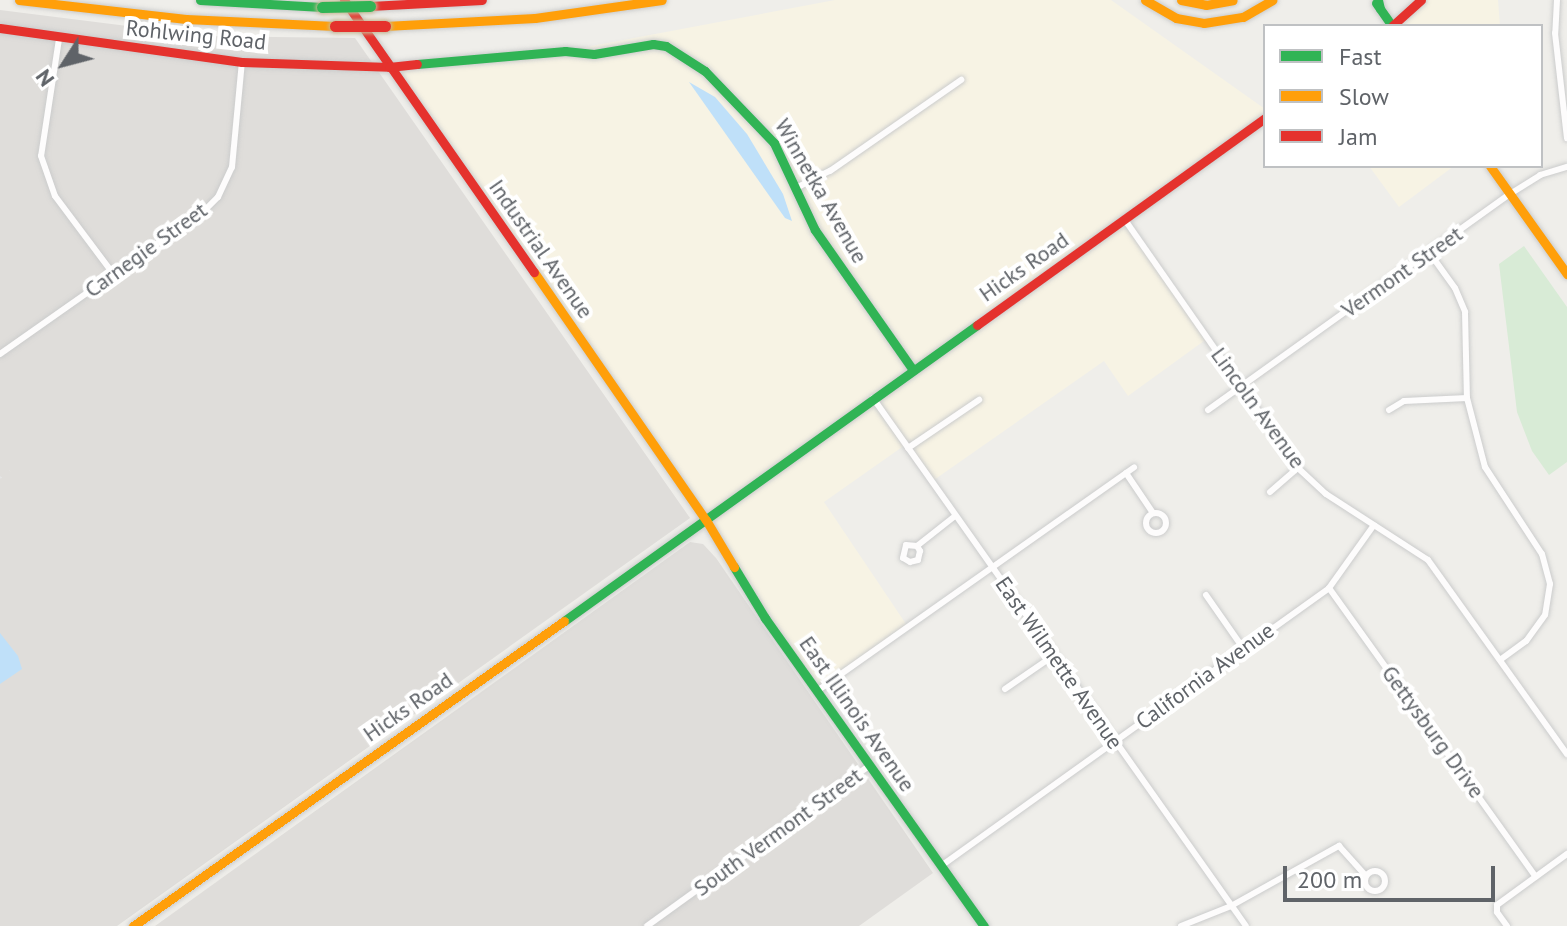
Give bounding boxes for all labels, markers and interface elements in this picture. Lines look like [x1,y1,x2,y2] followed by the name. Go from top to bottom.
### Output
[125,15,267,55] street label: Rohlwing Road
[24,24,104,104] north arrow
[1263,24,1543,168] legend
[1339,41,1382,72] text: Fast
[29,64,60,92] text: N
[1339,81,1389,112] text: Slow
[769,114,873,268] street label: Winnetka Avenue
[1339,121,1377,152] text: Jam
[483,174,599,324] street label: Industrial Avenue
[80,197,212,303] street label: Carnegie Street
[1337,221,1467,323] street label: Vermont Street
[974,227,1074,307] street label: Hicks Road
[1205,342,1311,474] street label: Lincoln Avenue
[989,571,1129,755] street label: East Wilmette Avenue
[1131,617,1279,735] street label: California Avenue
[793,631,921,797] street label: East Illinois Avenue
[1376,661,1490,803] street label: Gettysburg Drive
[358,667,458,747] street label: Hicks Road
[689,762,867,902] street label: South Vermont Street
[1287,850,1499,900] scale bar
[1297,864,1362,895] text: 200 m

